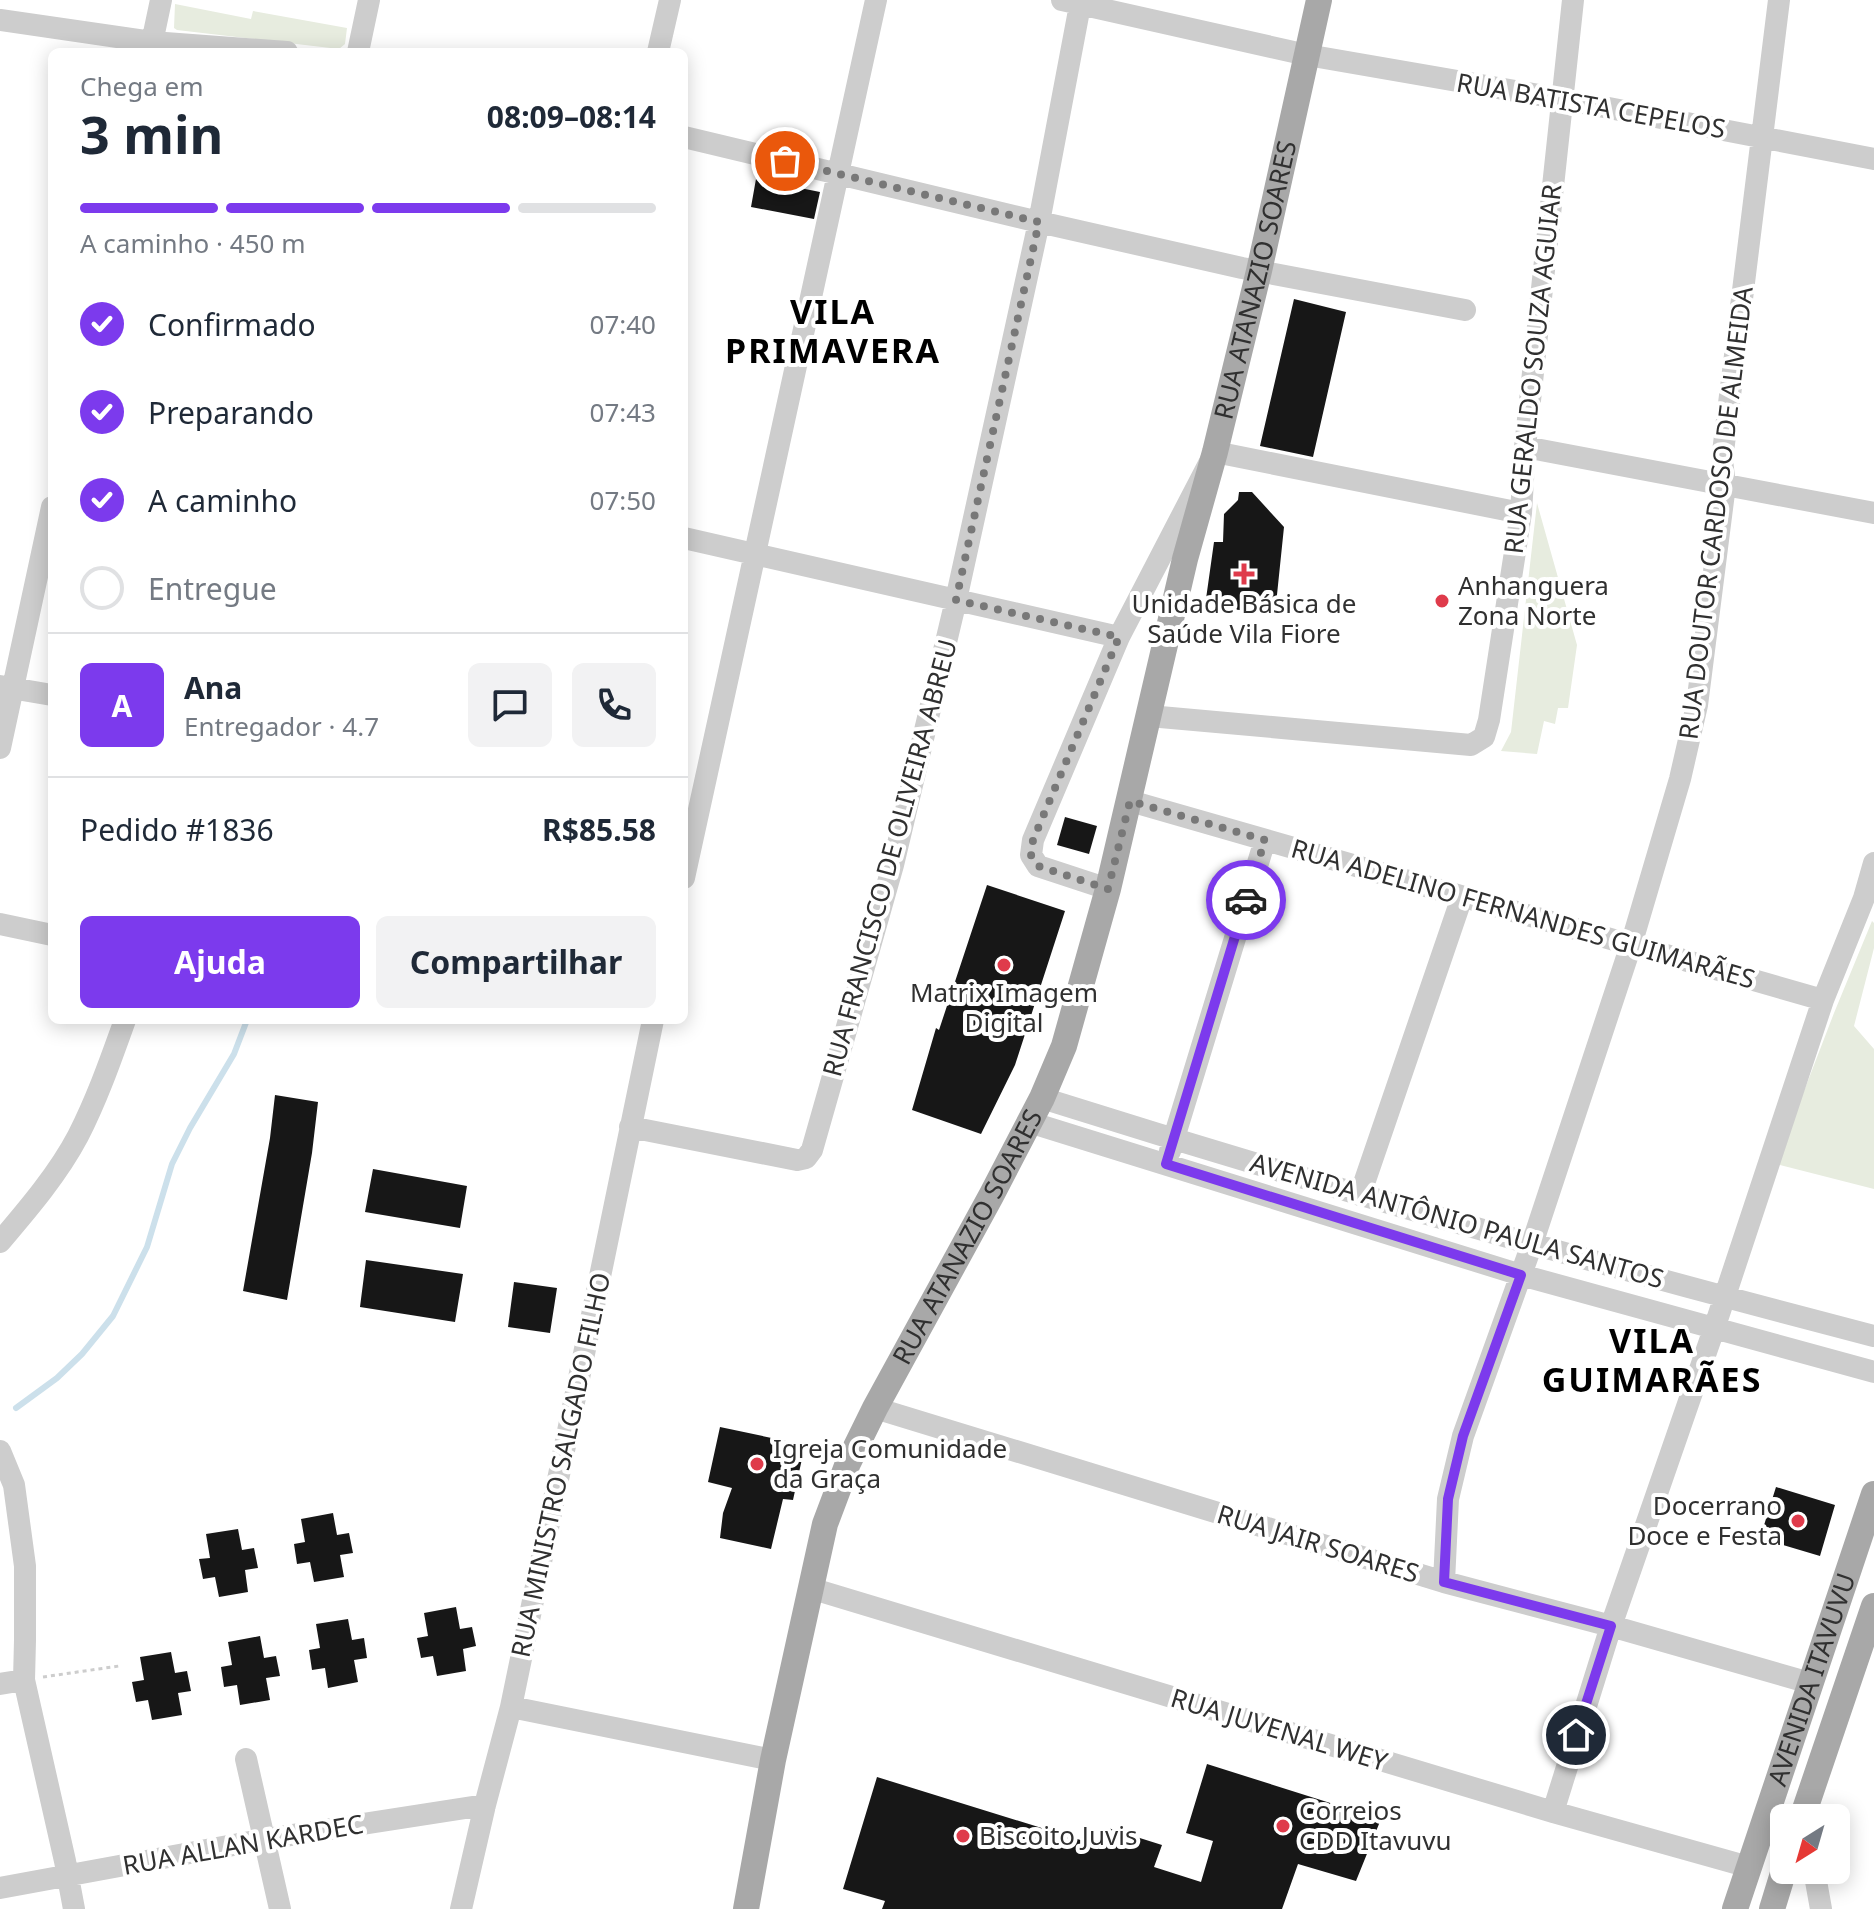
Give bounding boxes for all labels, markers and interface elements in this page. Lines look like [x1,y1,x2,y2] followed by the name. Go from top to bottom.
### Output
[1454,64,1728,146] street label: RUA BATISTA CEPELOS
[80,68,203,104] text: Chega em
[487,96,656,137] text: 08:09–08:14
[80,98,223,169] text: 3 min
[751,127,819,195] pin
[1205,137,1304,423] street label: RUA ATANAZIO SOARES
[763,139,807,183] icon: bag
[1495,182,1569,556] street label: RUA GERALDO SOUZA AGUIAR
[80,225,306,261] text: A caminho · 450 m
[1669,284,1761,741] street label: RUA DOUTOR CARDOSO DE ALMEIDA
[725,288,941,373] district label: VILA PRIMAVERA
[80,302,124,346] icon: check
[148,304,316,345] text: Confirmado
[590,306,656,342] text: 07:40
[80,390,124,434] icon: check
[148,392,314,433] text: Preparando
[590,394,656,430] text: 07:43
[80,478,124,522] icon: check
[148,480,297,521] text: A caminho
[590,482,656,518] text: 07:50
[1233,563,1255,585] marker: Unidade Básica de Saúde Vila Fiore
[1458,567,1609,633] place label: Anhanguera Zona Norte
[148,568,277,609] text: Entregue
[1132,585,1356,651] place label: Unidade Básica de Saúde Vila Fiore
[1433,592,1451,610] marker: Anhanguera Zona Norte
[813,635,965,1080] street label: RUA FRANCISCO DE OLIVEIRA ABREU
[468,663,552,747] button: chat
[572,663,656,747] button: phone
[184,667,242,708] text: Ana
[112,685,132,726] text: A
[184,708,379,744] text: Entregador · 4.7
[80,809,274,850] text: Pedido #1836
[542,809,656,850] text: R$85.58
[1287,829,1759,997] street label: RUA ADELINO FERNANDES GUIMARÃES
[1206,860,1286,940] courier
[1224,878,1268,922] icon: car
[80,916,360,1008] button: Ajuda
[376,916,656,1008] button: Compartilhar
[995,956,1013,974] marker: Matrix Imagem Digital
[910,974,1098,1040] place label: Matrix Imagem Digital
[883,1103,1050,1371] street label: RUA ATANAZIO SOARES
[1246,1144,1668,1296] street label: AVENIDA ANTÔNIO PAULA SANTOS
[502,1269,618,1660] street label: RUA MINISTRO SALGADO FILHO
[1542,1317,1762,1402] district label: VILA GUIMARÃES
[773,1430,1007,1496] place label: Igreja Comunidade da Graça
[748,1455,766,1473] marker: Igreja Comunidade da Graça
[1627,1487,1782,1553] place label: Docerrano Doce e Festa
[1213,1495,1424,1591] street label: RUA JAIR SOARES
[1789,1512,1807,1530] marker: Docerrano Doce e Festa
[1759,1568,1863,1790] street label: AVENIDA ITAVUVU
[1167,1679,1392,1779] street label: RUA JUVENAL WEY
[1542,1701,1610,1769] pin
[1554,1713,1598,1757] icon: home
[1299,1792,1452,1858] place label: Correios CDD Itavuvu
[1770,1804,1850,1884] north arrow
[1770,1804,1850,1884] map controls
[120,1805,366,1883] street label: RUA ALLAN KARDEC
[979,1817,1137,1853] place label: Biscoito Juvis
[1274,1817,1292,1835] marker: Correios CDD Itavuvu
[954,1827,972,1845] marker: Biscoito Juvis

